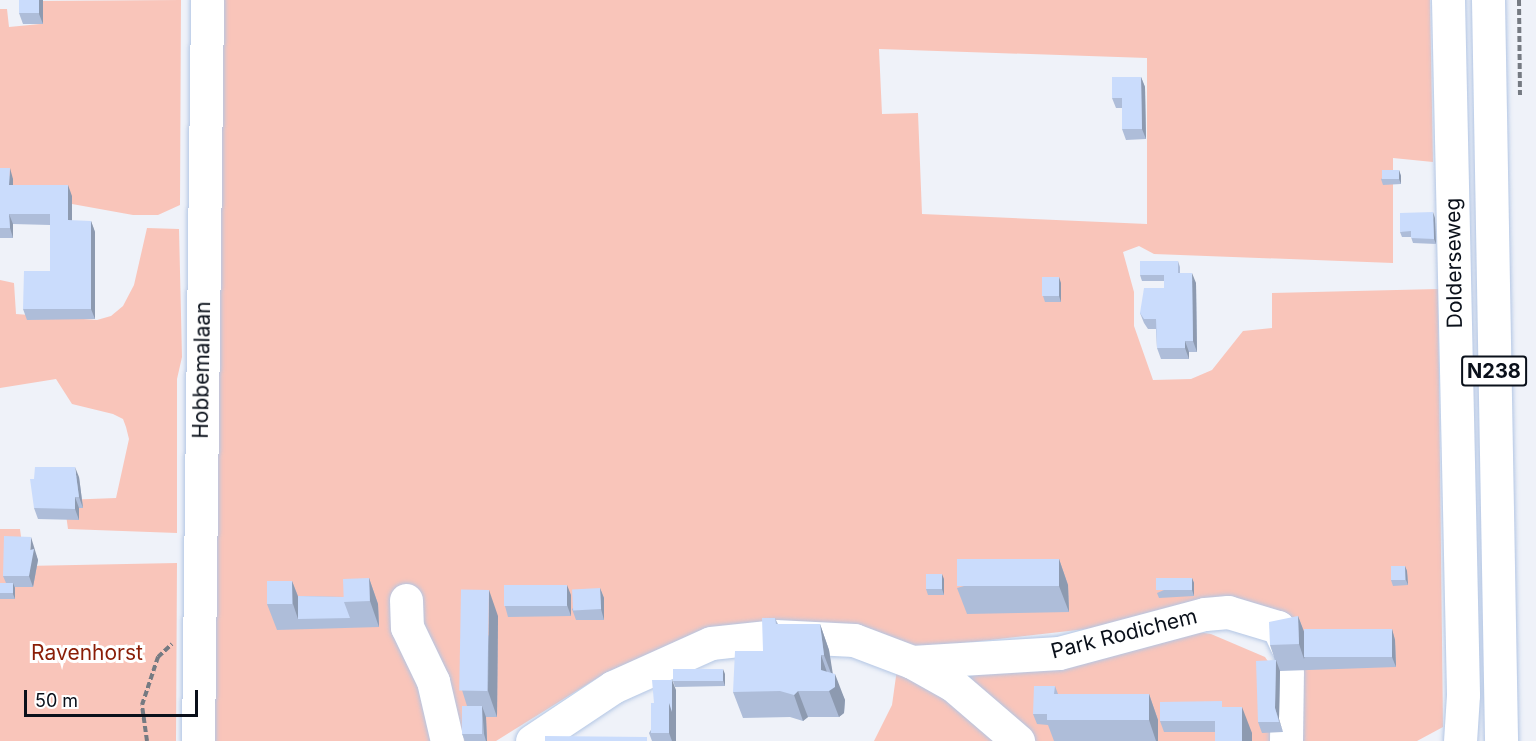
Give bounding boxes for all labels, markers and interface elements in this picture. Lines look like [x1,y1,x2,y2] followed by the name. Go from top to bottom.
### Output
[1440,197,1468,329] street label: Dolderseweg
[188,301,216,439] street label: Hobbemalaan
[1461,354,1527,388] road number: N238
[1048,604,1200,664] street label: Park Rodichem
[31,640,143,666] park label: Ravenhorst
[27,678,201,716] scale bar
[35,690,78,711] text: 50 m

